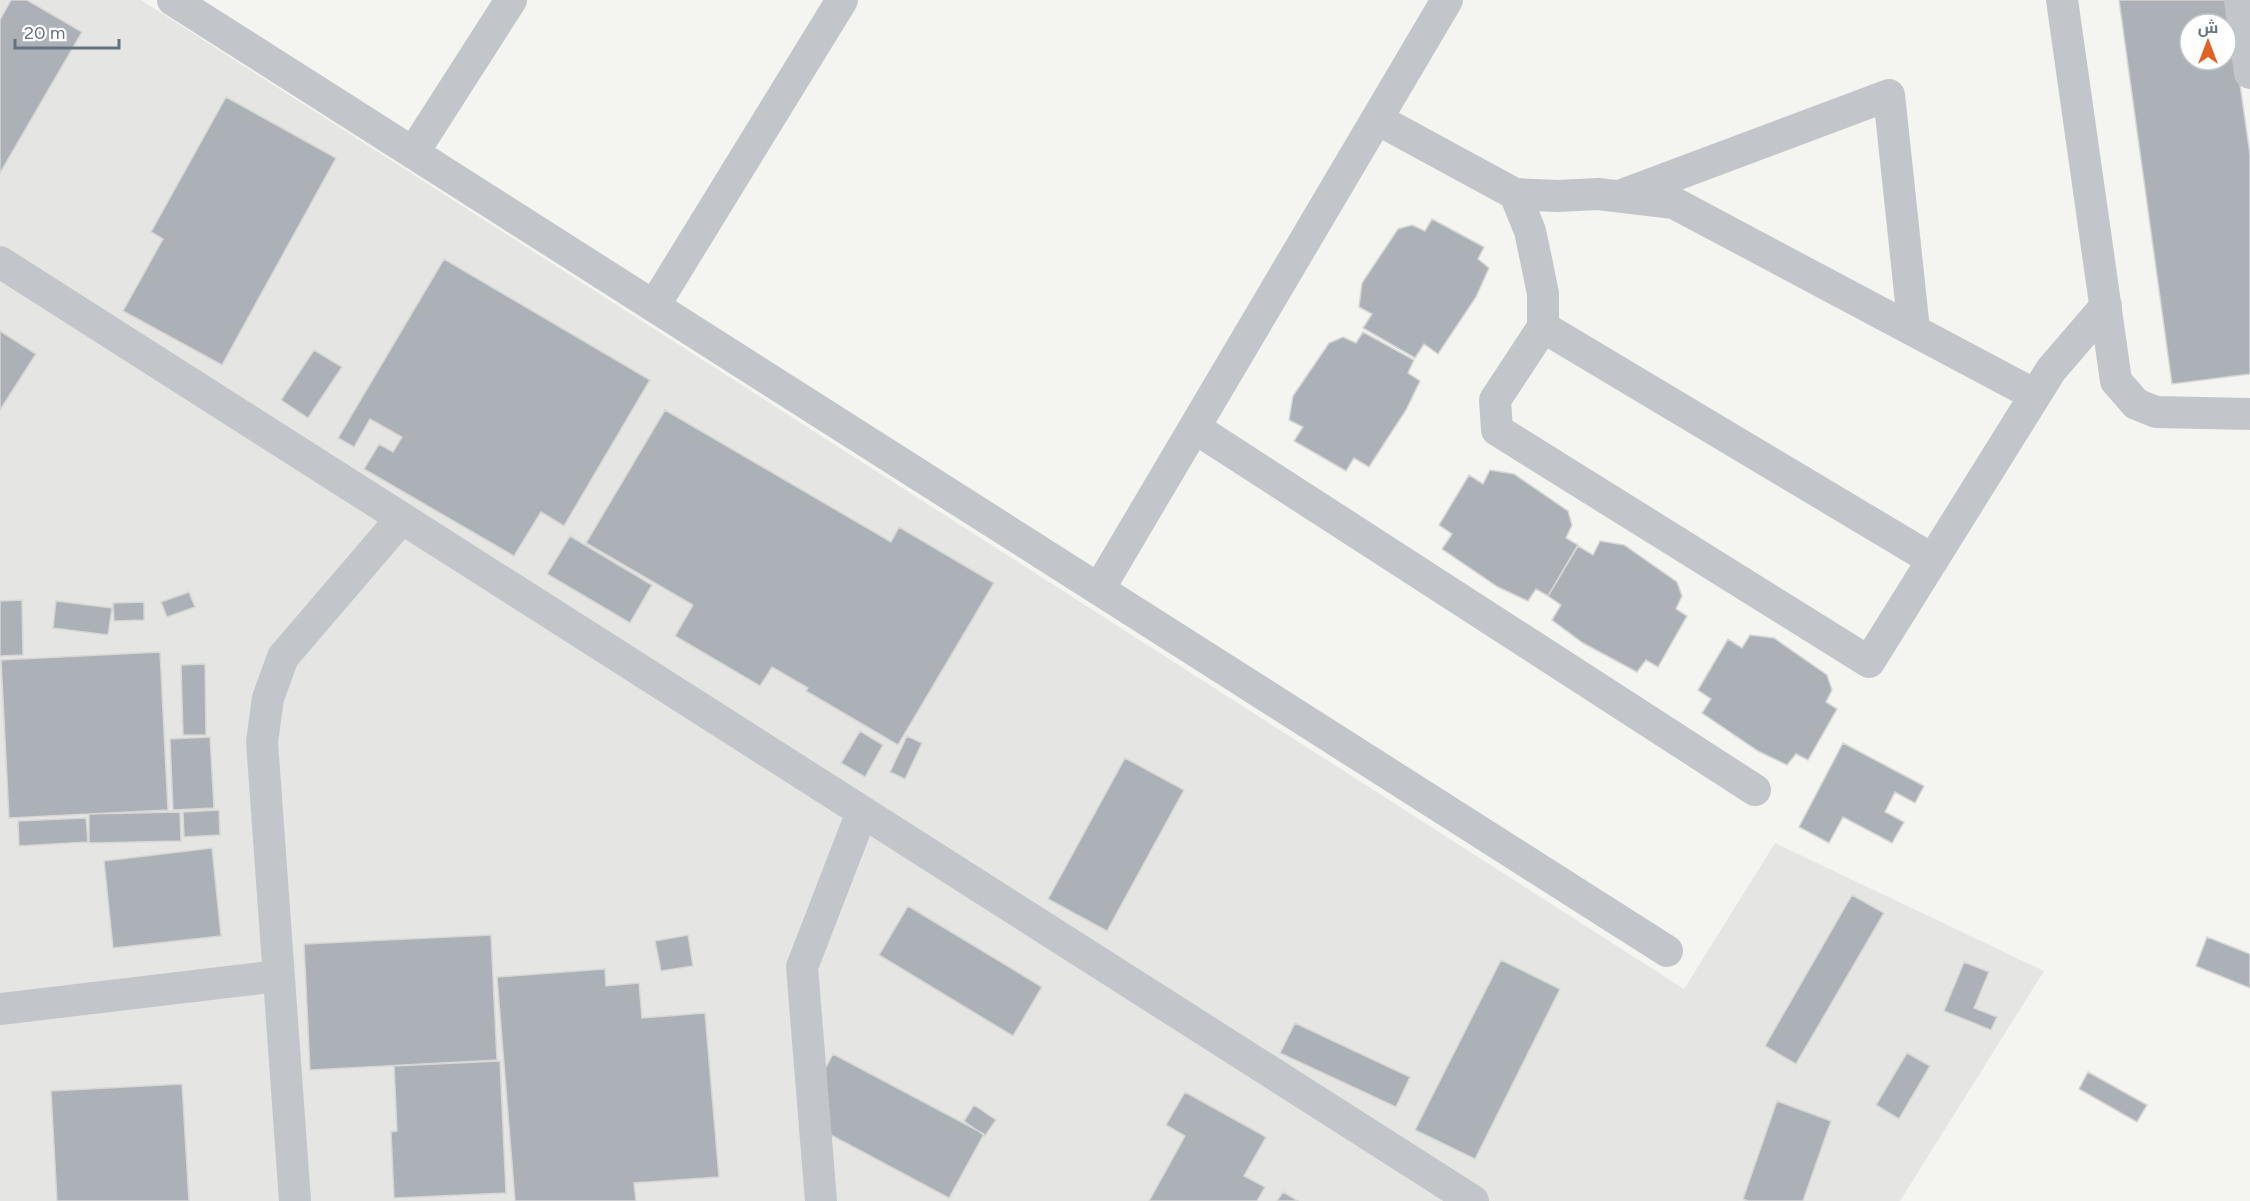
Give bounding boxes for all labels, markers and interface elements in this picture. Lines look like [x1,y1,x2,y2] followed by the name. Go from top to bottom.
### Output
[15,12,118,50] scale bar
[2178,12,2238,72] north arrow
[2198,18,2218,37] text: ش
[24,22,65,44] text: 20 m

